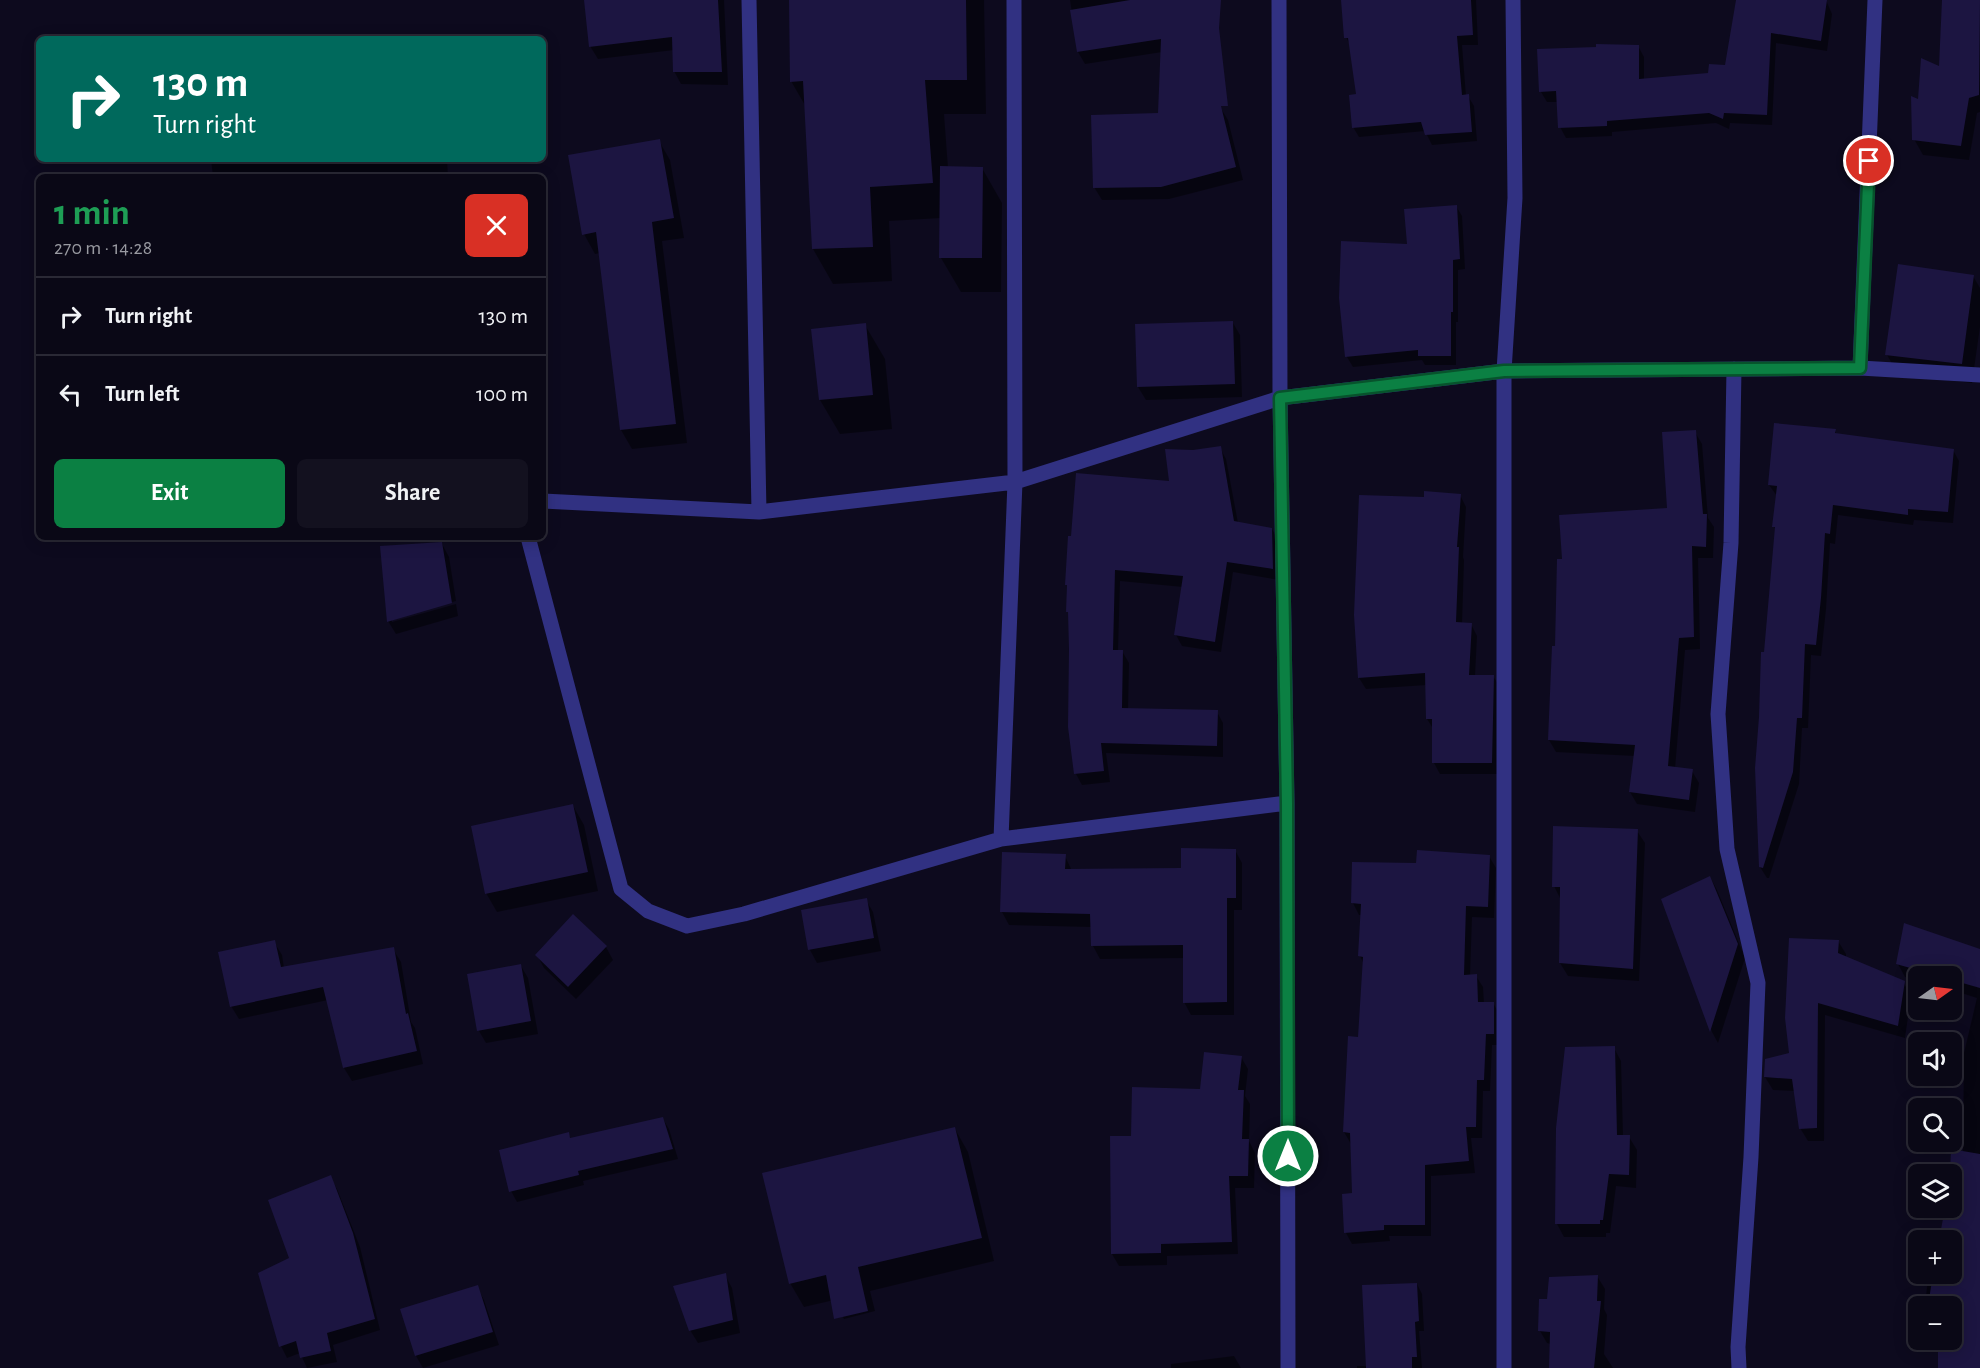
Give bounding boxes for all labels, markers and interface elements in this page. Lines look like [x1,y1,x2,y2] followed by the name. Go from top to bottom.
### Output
[54,60,132,138] icon: right
[153,62,248,104] text: 130 m
[153,111,256,138] text: Turn right
[1843,135,1894,186] pin
[1852,144,1885,177] icon: arrive
[465,194,528,257] button: close
[54,195,130,231] text: 1 min
[54,238,152,258] text: 270 m · 14:28
[54,300,87,333] icon: right
[105,305,192,327] text: Turn right
[479,305,528,327] text: 130 m
[54,378,87,411] icon: left
[105,383,179,405] text: Turn left
[476,383,528,405] text: 100 m
[54,459,285,528] button: Exit
[297,459,528,528] button: Share
[1908,966,1962,1020] north arrow
[1908,966,1962,1350] map controls
[1908,1032,1962,1086] button: sound
[1908,1098,1962,1152] button: search
[1256,1124,1320,1188] position arrow
[1908,1164,1962,1218] button: layers
[1908,1230,1962,1284] button: +
[1908,1296,1962,1350] button: −

